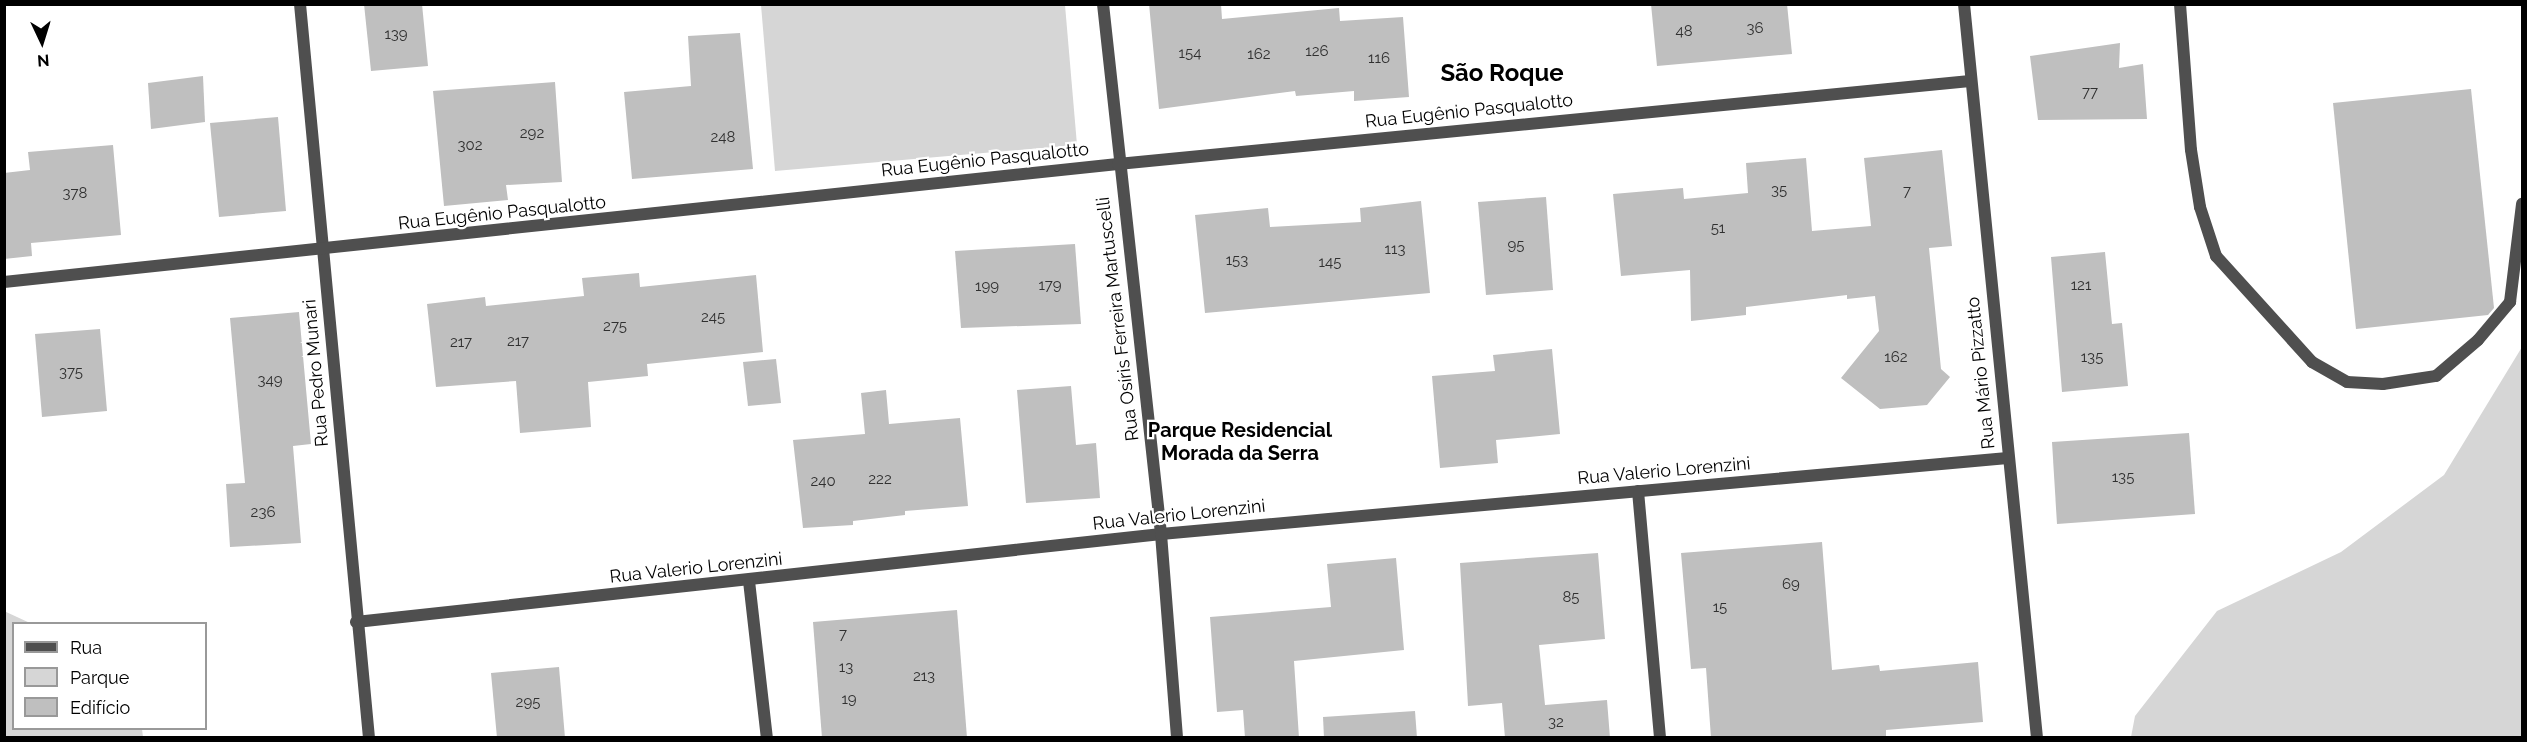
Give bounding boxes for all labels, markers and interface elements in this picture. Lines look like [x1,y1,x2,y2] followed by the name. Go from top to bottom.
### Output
[12,12,72,72] north arrow
[1746,20,1764,38] house number: 36
[1675,23,1693,41] house number: 48
[384,26,408,44] house number: 139
[1305,43,1329,61] house number: 126
[1179,45,1201,63] house number: 154
[1247,46,1271,64] house number: 162
[1368,50,1390,68] house number: 116
[37,51,50,70] text: N
[1440,59,1564,87] district label: São Roque
[2082,84,2098,102] house number: 77
[1364,89,1574,133] street label: Rua Eugênio Pasqualotto
[520,125,544,143] house number: 292
[711,129,735,147] house number: 248
[457,137,483,155] house number: 302
[880,138,1090,182] street label: Rua Eugênio Pasqualotto
[1771,182,1787,200] house number: 35
[1903,183,1911,201] house number: 7
[63,185,87,203] house number: 378
[397,191,607,235] street label: Rua Eugênio Pasqualotto
[1092,196,1144,442] street label: Rua Osíris Ferreira Martuscelli
[1711,220,1725,238] house number: 51
[1508,237,1524,255] house number: 95
[1385,241,1405,259] house number: 113
[1226,252,1248,270] house number: 153
[1319,254,1341,272] house number: 145
[1038,277,1062,295] house number: 179
[2071,277,2091,295] house number: 121
[975,278,999,296] house number: 199
[1962,296,2000,450] street label: Rua Mário Pizzatto
[299,298,333,448] street label: Rua Pedro Munari
[701,309,725,327] house number: 245
[603,318,627,336] house number: 275
[507,333,529,351] house number: 217
[450,334,472,352] house number: 217
[1884,349,1908,367] house number: 162
[2081,349,2103,367] house number: 135
[59,364,83,382] house number: 375
[258,372,282,390] house number: 349
[1148,419,1332,466] district label: Parque Residencial Morada da Serra
[1576,453,1752,489] street label: Rua Valerio Lorenzini
[2112,469,2134,487] house number: 135
[868,471,892,489] house number: 222
[810,473,836,491] house number: 240
[1091,495,1267,535] street label: Rua Valerio Lorenzini
[251,504,275,522] house number: 236
[608,548,784,588] street label: Rua Valerio Lorenzini
[1782,576,1800,594] house number: 69
[1562,589,1580,607] house number: 85
[1713,599,1727,617] house number: 15
[12,622,207,730] legend
[839,626,847,644] house number: 7
[70,637,102,658] text: Rua
[839,659,853,677] house number: 13
[70,667,129,688] text: Parque
[913,668,935,686] house number: 213
[841,691,857,709] house number: 19
[516,694,540,712] house number: 295
[70,697,130,718] text: Edifício
[1548,714,1564,732] house number: 32

